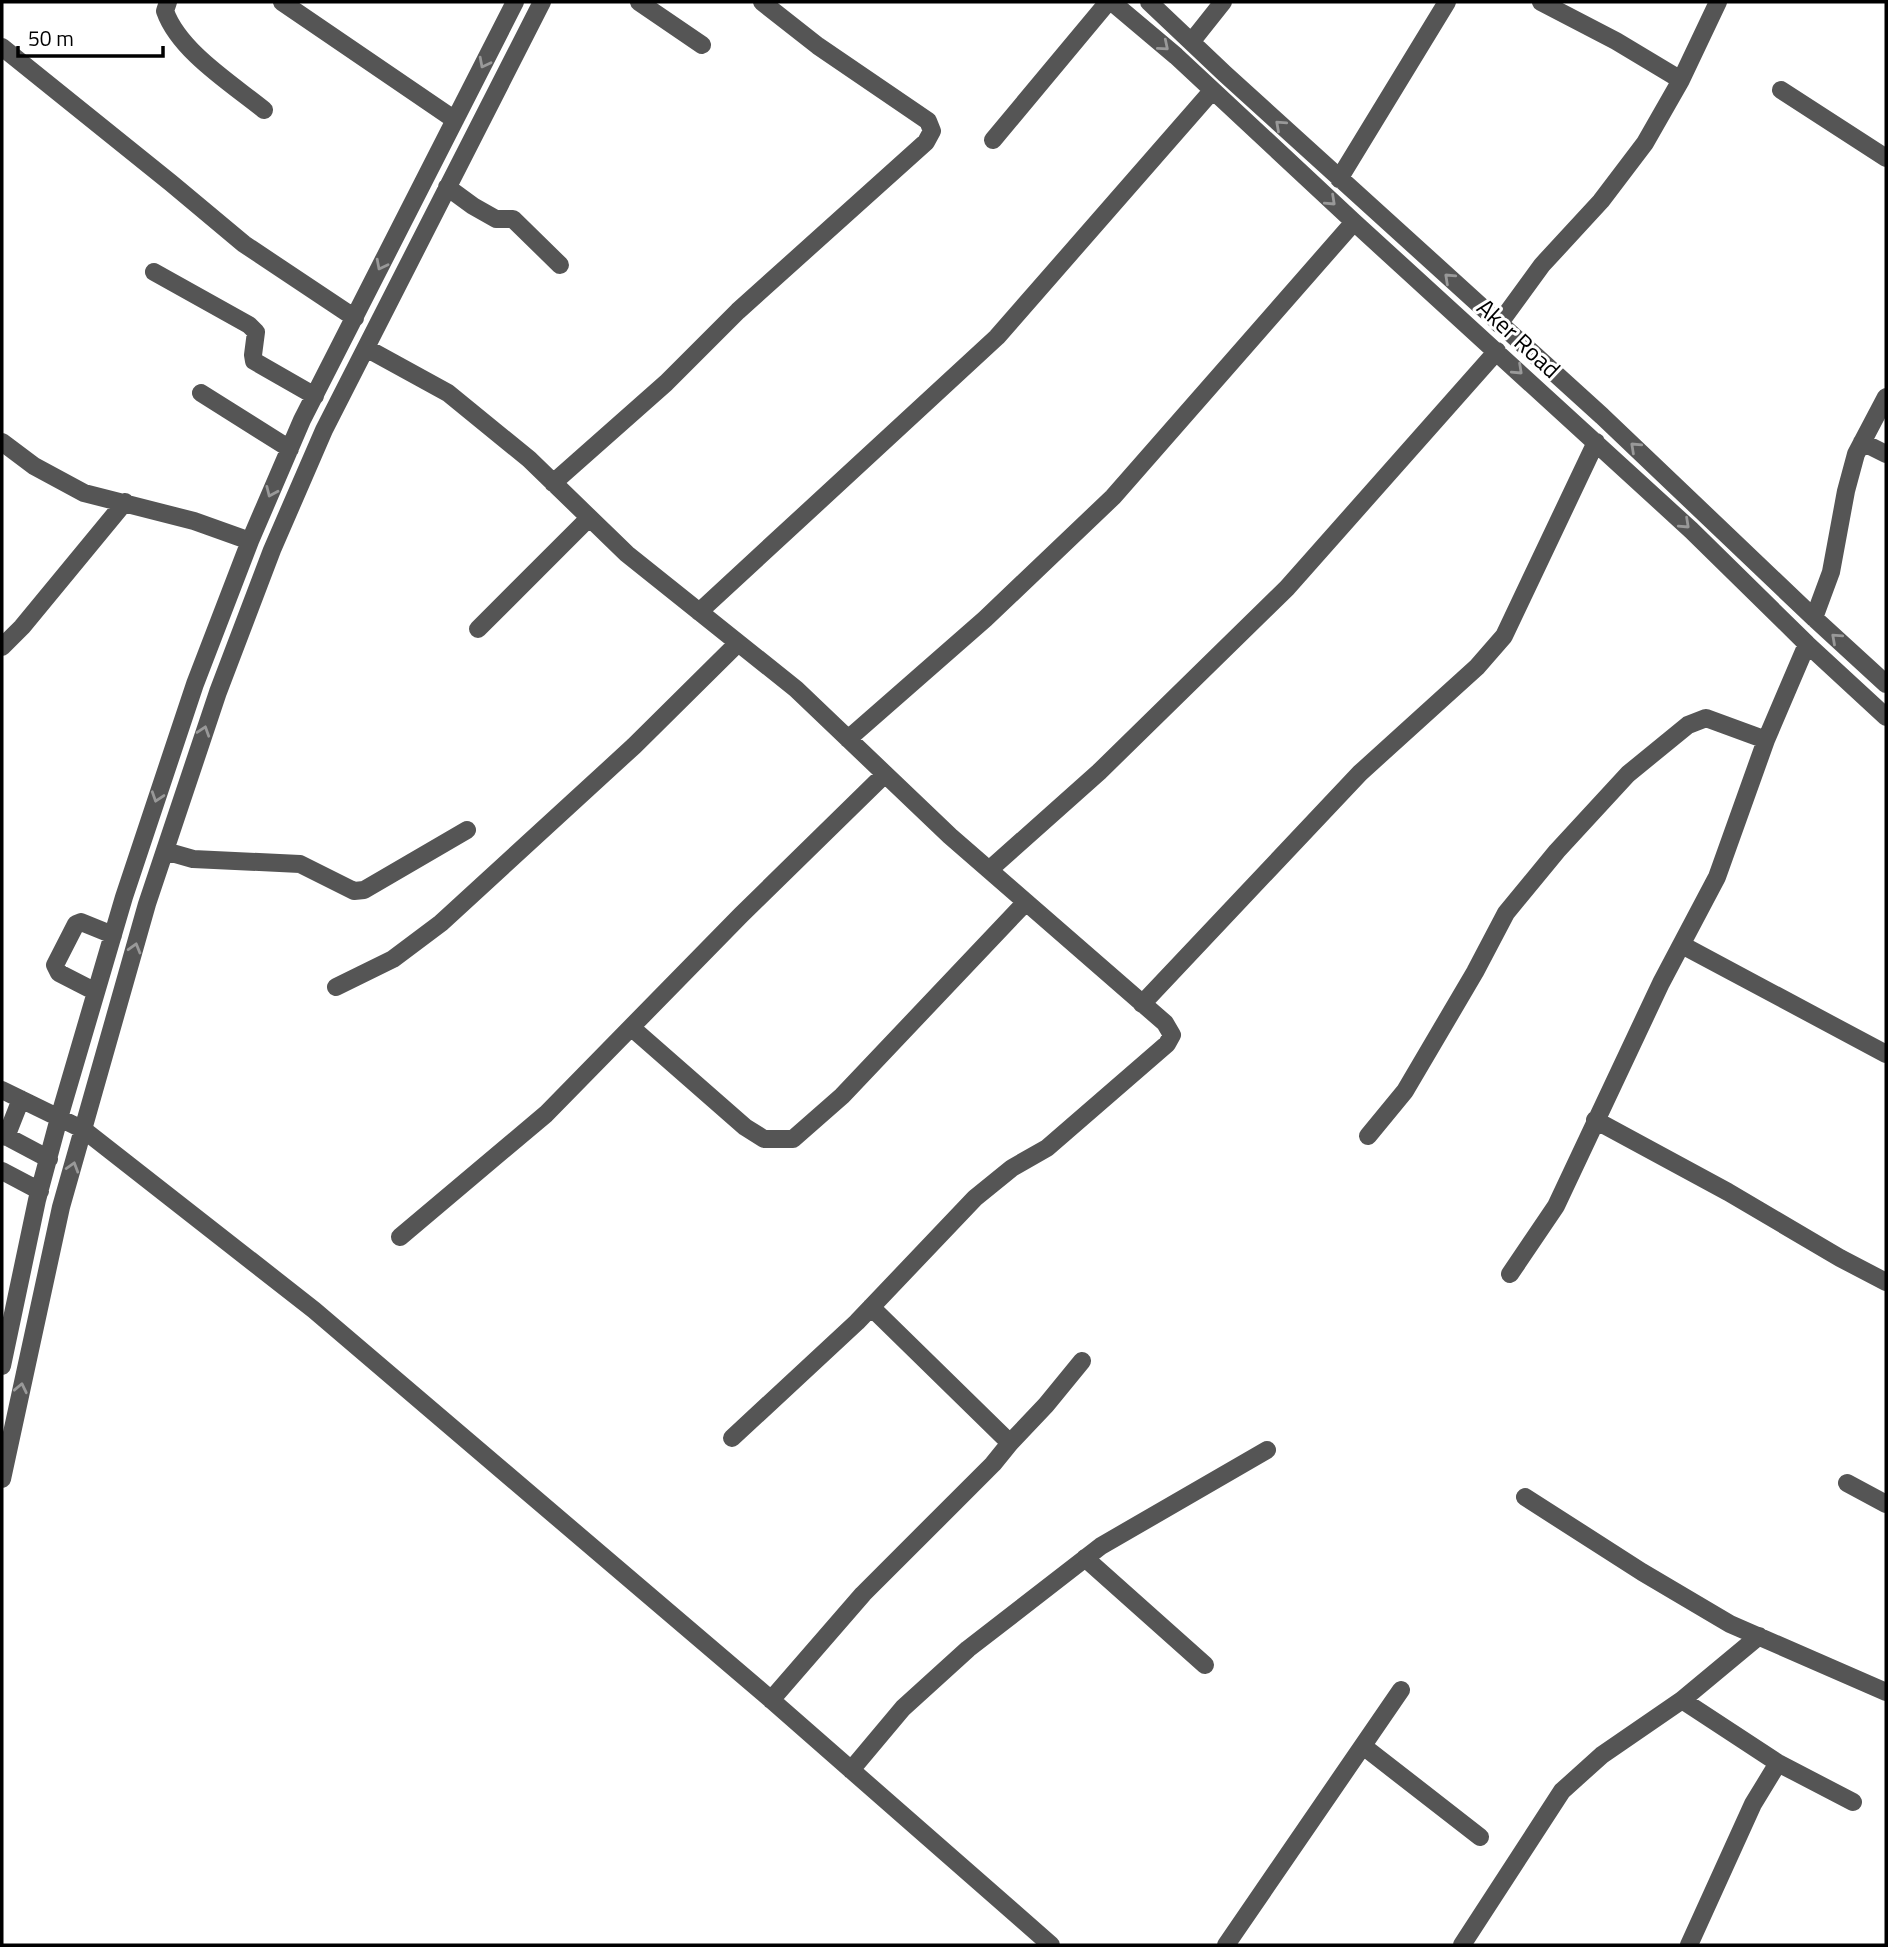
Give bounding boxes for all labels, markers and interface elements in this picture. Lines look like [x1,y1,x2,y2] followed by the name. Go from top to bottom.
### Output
[18,14,163,58] scale bar
[28,22,74,54] text: 50 m
[1156,38,1169,50] one-way arrow
[478,55,492,68] one-way arrow
[1275,121,1288,133] one-way arrow
[1323,192,1336,205] one-way arrow
[376,258,390,271] one-way arrow
[1444,274,1457,286] one-way arrow
[1469,290,1569,386] street label: Aker Road
[1510,362,1523,374] one-way arrow
[1630,443,1643,456] one-way arrow
[265,485,279,497] one-way arrow
[1677,516,1690,529] one-way arrow
[1831,634,1844,646] one-way arrow
[196,726,211,738] one-way arrow
[151,791,166,803] one-way arrow
[126,942,141,954] one-way arrow
[64,1161,79,1173] one-way arrow
[13,1382,28,1394] one-way arrow

